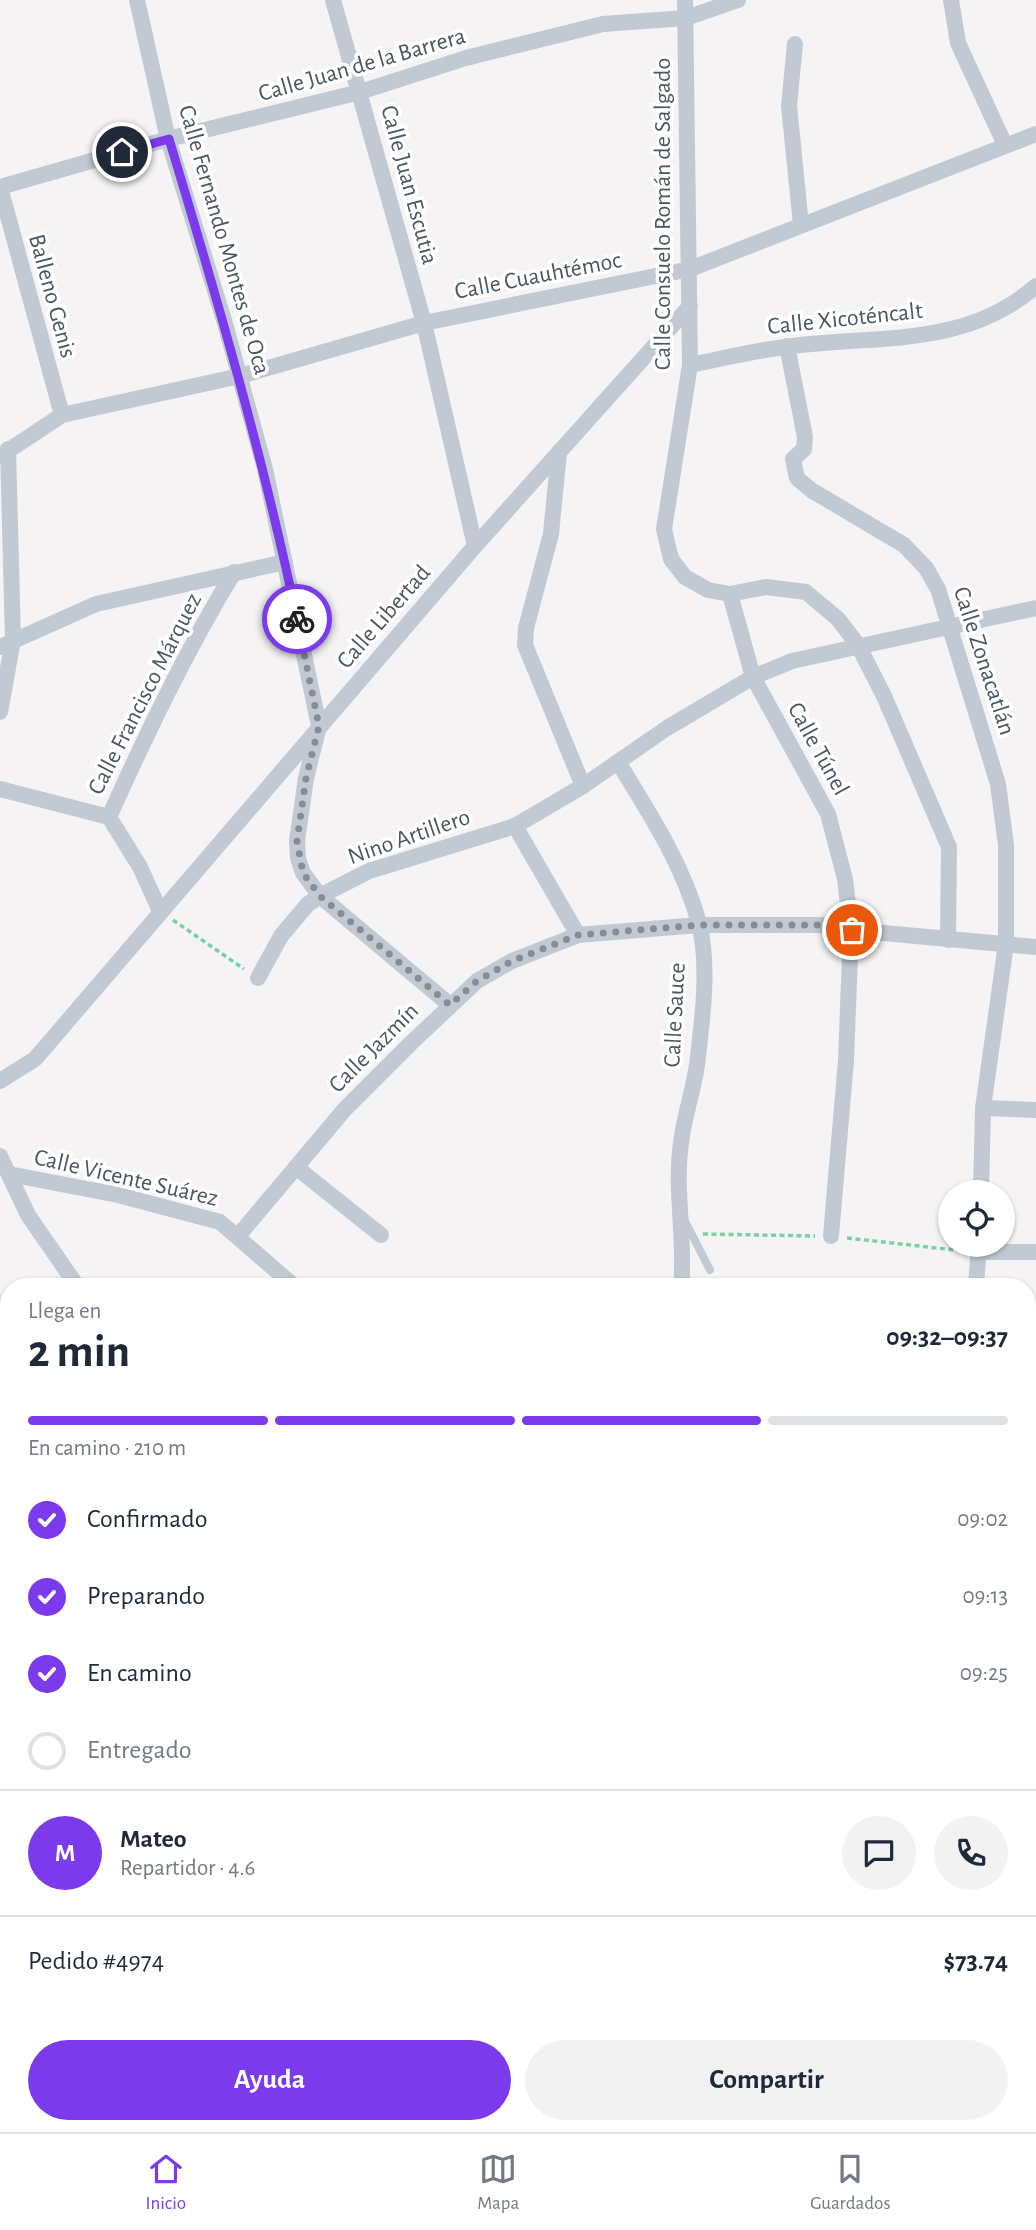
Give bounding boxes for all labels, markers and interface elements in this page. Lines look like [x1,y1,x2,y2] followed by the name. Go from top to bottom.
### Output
[256,24,468,106] street label: Calle Juan de la Barrera
[651,58,675,370] street label: Calle Consuelo Román de Salgado
[174,103,274,377] street label: Calle Fernando Montes de Oca
[376,103,442,267] street label: Calle Juan Escutia
[92,122,152,182] pin
[103,133,141,171] icon: home
[24,232,80,360] street label: Balleno Genis
[453,248,623,304] street label: Calle Cuauhtémoc
[766,299,924,339] street label: Calle Xicoténcalt
[333,561,435,673] street label: Calle Libertad
[262,584,332,654] courier
[949,584,1019,738] street label: Calle Zonacatlán
[84,589,206,798] street label: Calle Francisco Márquez
[278,600,316,638] icon: bike
[783,699,853,799] street label: Calle Túnel
[345,805,473,869] street label: Nino Artillero
[822,900,882,960] pin
[833,911,871,949] icon: bag
[660,962,690,1068] street label: Calle Sauce
[325,999,423,1097] street label: Calle Jazmín
[32,1145,220,1211] street label: Calle Vicente Suárez
[938,1180,1015,1257] map controls
[938,1180,1015,1257] button: locate
[28,1300,101,1323] text: Llega en
[886,1324,1008,1350] text: 09:32–09:37
[28,1329,130,1375] text: 2 min
[28,1437,186,1460] text: En camino · 210 m
[28,1501,66,1539] icon: check
[87,1506,208,1532] text: Confirmado
[957,1508,1008,1531] text: 09:02
[28,1578,66,1616] icon: check
[87,1583,205,1609] text: Preparando
[962,1585,1008,1608] text: 09:13
[28,1655,66,1693] icon: check
[87,1660,192,1686] text: En camino
[960,1662,1008,1685] text: 09:25
[87,1737,192,1763] text: Entregado
[842,1816,916,1890] button: chat
[934,1816,1008,1890] button: phone
[120,1826,187,1852] text: Mateo
[55,1840,75,1866] text: M
[120,1857,255,1880] text: Repartidor · 4.6
[28,1948,164,1974] text: Pedido #4974
[944,1948,1008,1974] text: $73.74
[28,2040,511,2120] button: Ayuda
[525,2040,1008,2120] button: Compartir
[146,2150,186,2215] tab: Inicio
[477,2150,519,2215] tab: Mapa
[810,2150,890,2215] tab: Guardados

